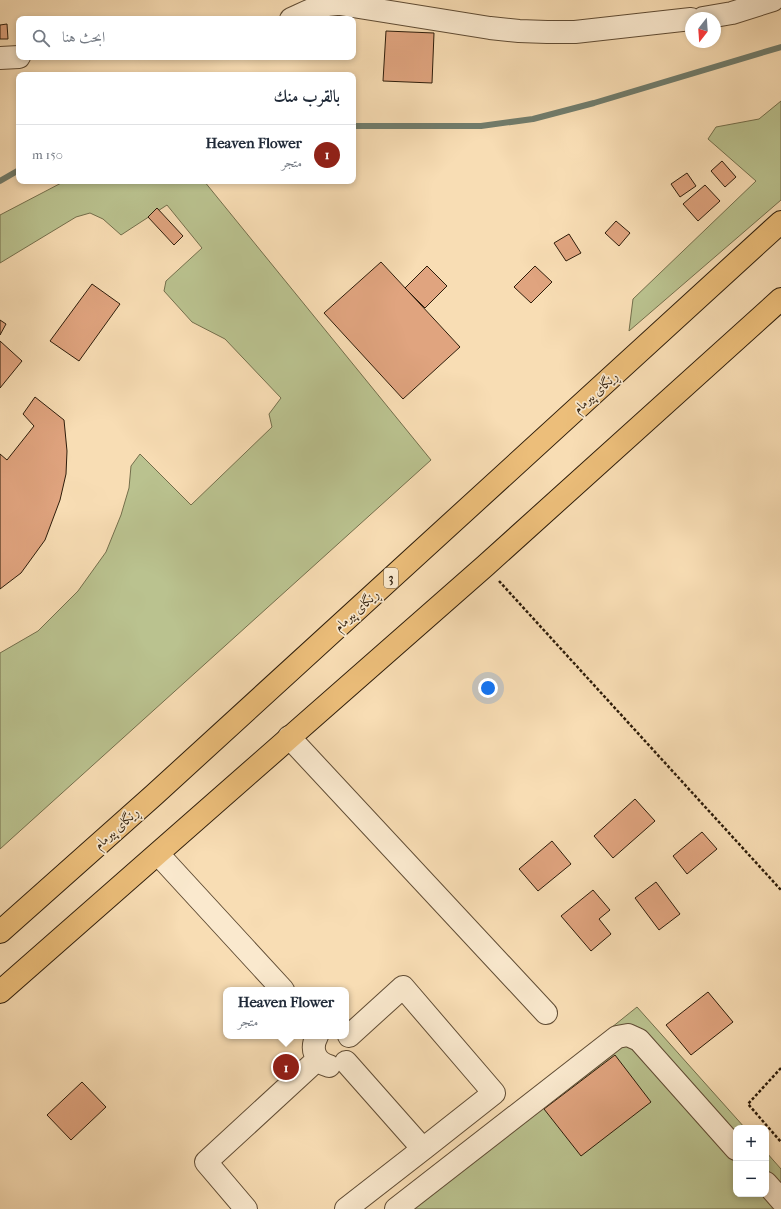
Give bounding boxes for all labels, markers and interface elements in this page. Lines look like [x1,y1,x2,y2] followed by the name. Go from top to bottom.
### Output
[685,12,721,48] north arrow
[16,16,356,60] search box
[30,27,52,49] icon: search
[62,28,105,46] text: ابحث هنا
[274,86,340,106] text: بالقرب منك
[205,134,302,152] text: Heaven Flower
[32,147,63,162] text: 150 m
[325,147,329,162] text: 1
[281,155,302,170] text: متجر
[569,368,623,419] street label: ڕێگای پیرمام
[384,568,398,588] road number: 3
[330,586,384,637] street label: ڕێگای پیرمام
[478,678,498,698] your location
[90,804,144,855] street label: ڕێگای پیرمام
[223,987,349,1039] popup
[238,993,334,1011] text: Heaven Flower
[238,1014,258,1029] text: متجر
[273,1052,299,1082] pin: 1
[733,1125,769,1197] map controls
[733,1125,769,1161] button: +
[733,1161,769,1197] button: −

